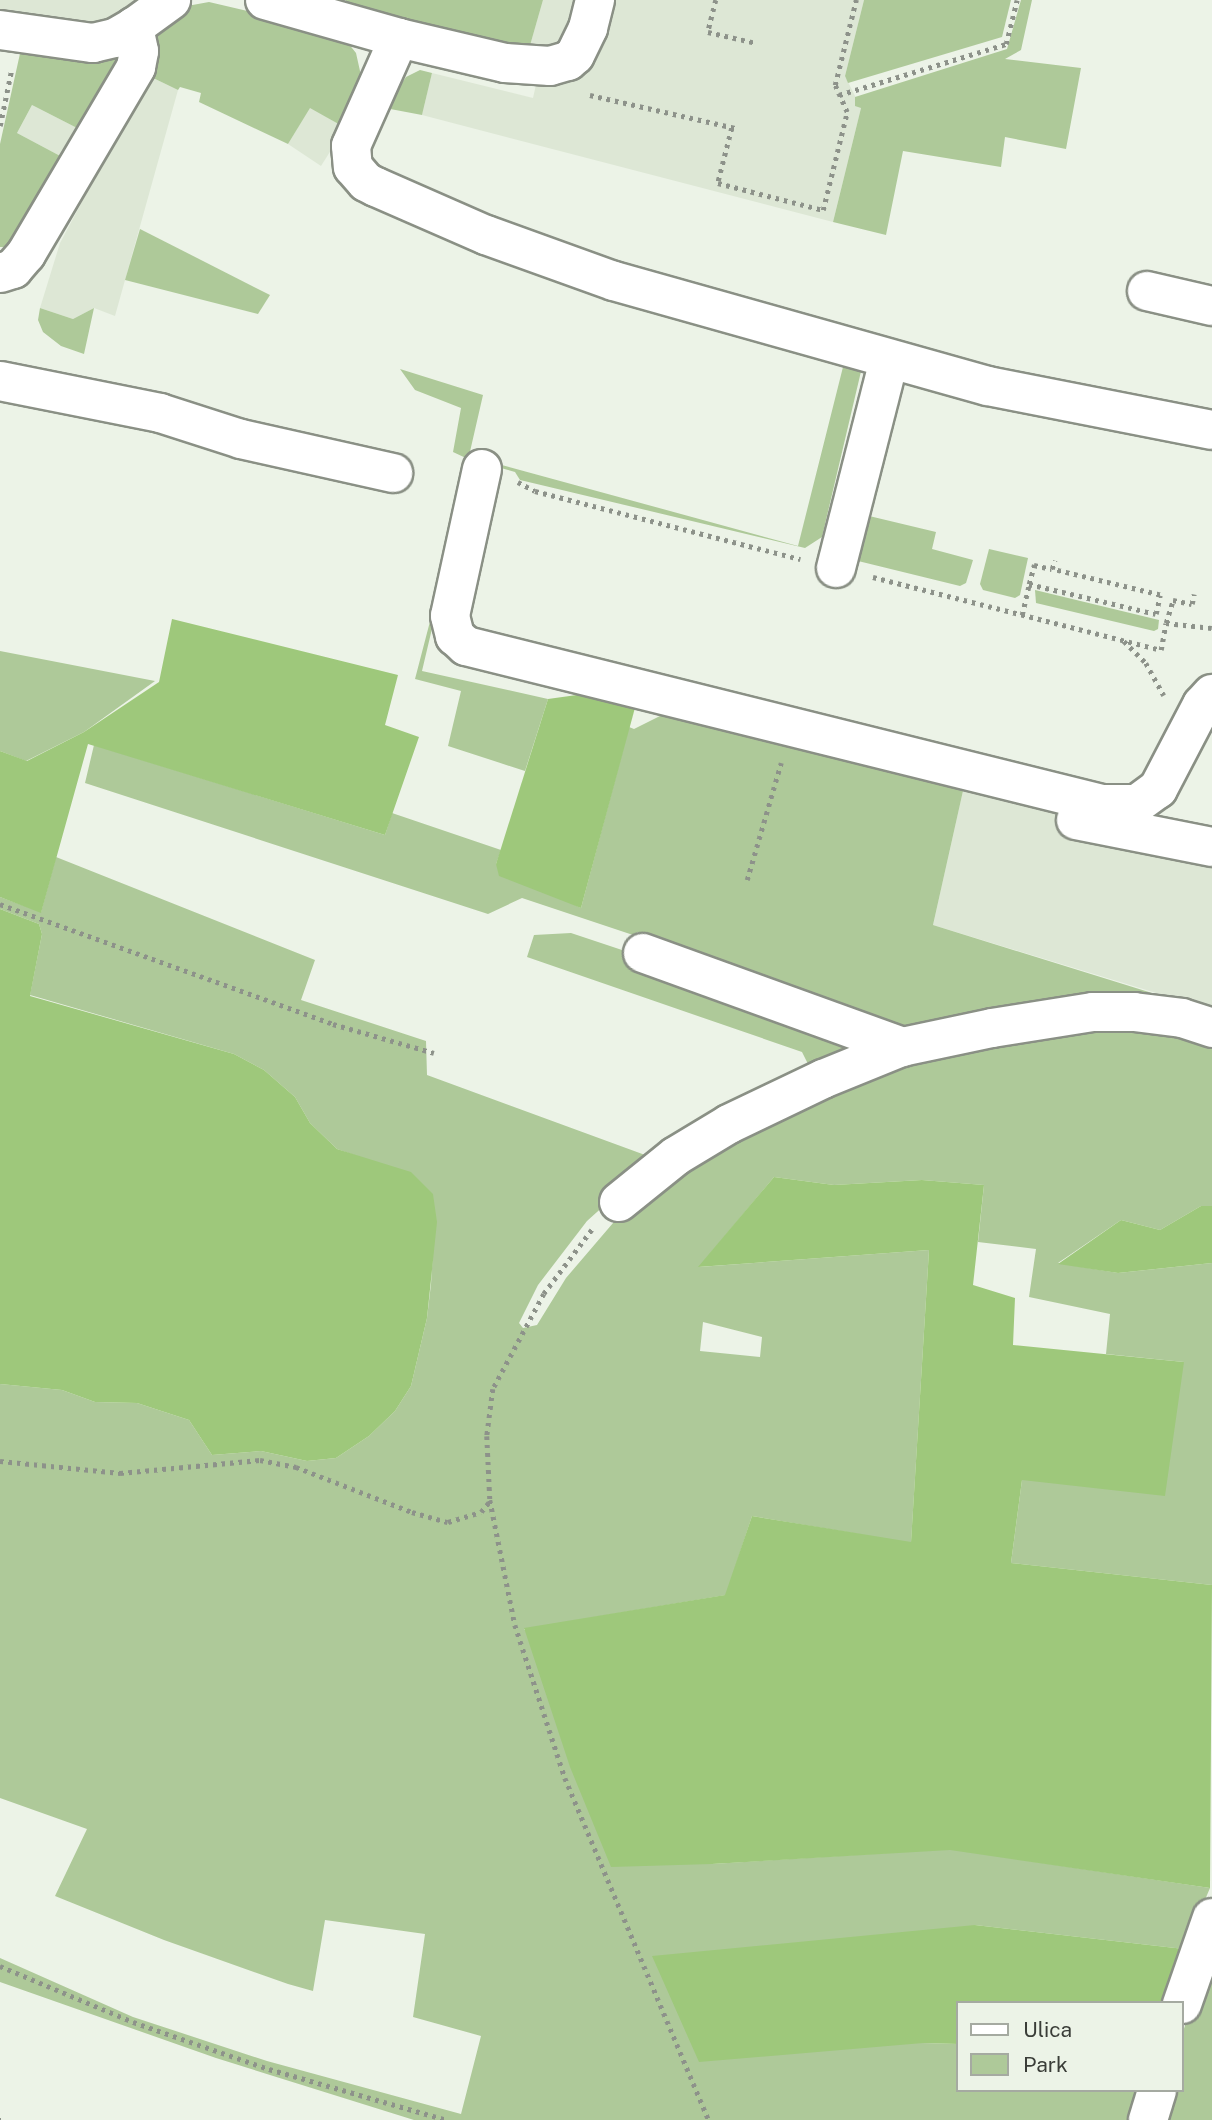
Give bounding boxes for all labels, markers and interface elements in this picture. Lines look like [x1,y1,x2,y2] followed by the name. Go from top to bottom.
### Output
[956,2001,1184,2092] legend
[1023,2017,1072,2042] text: Ulica
[1023,2052,1068,2077] text: Park

